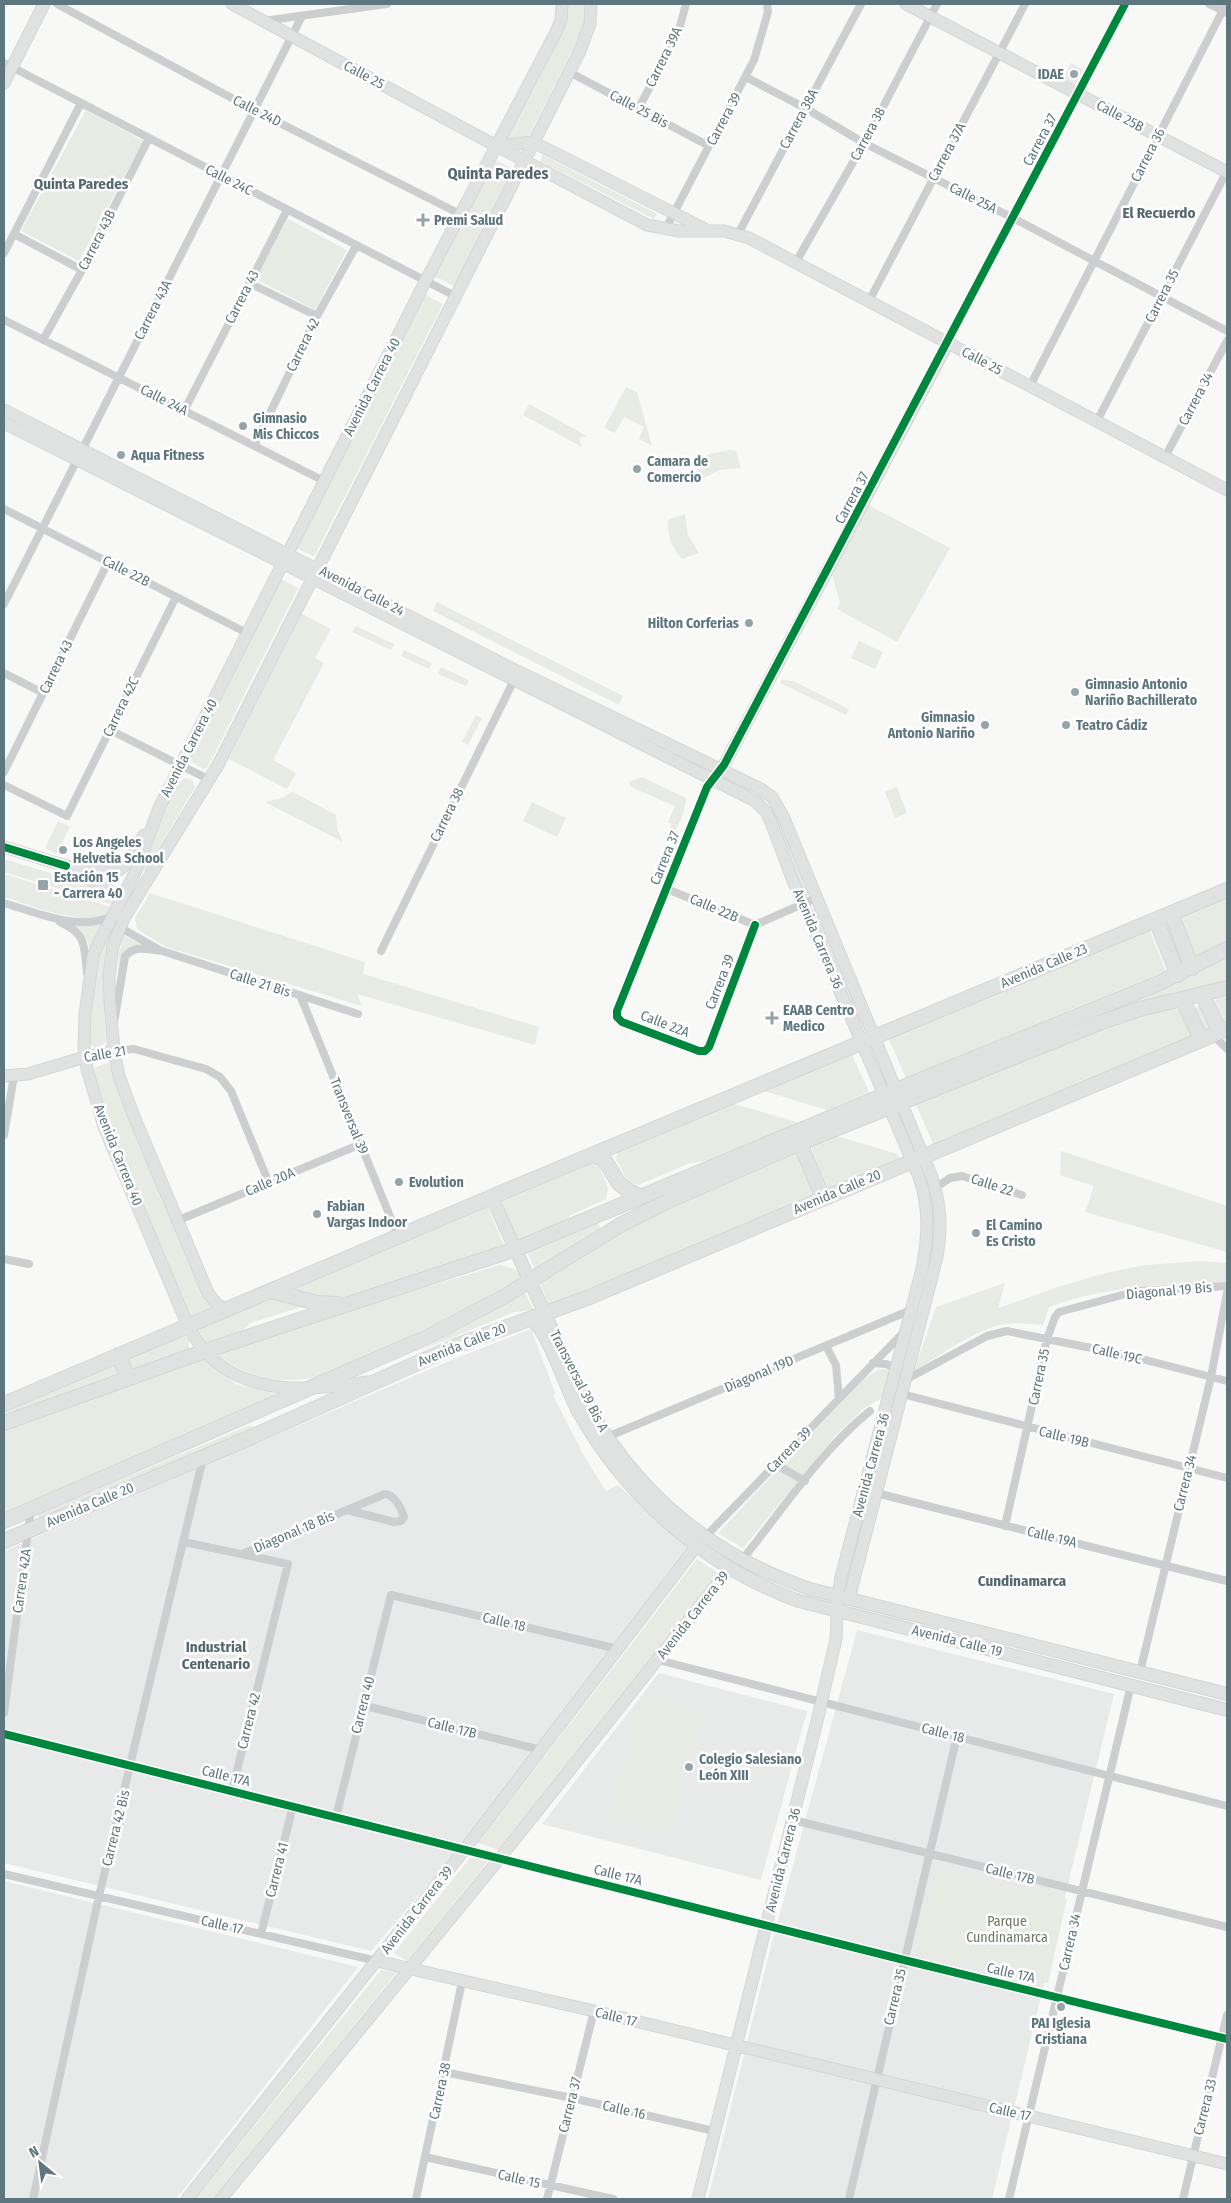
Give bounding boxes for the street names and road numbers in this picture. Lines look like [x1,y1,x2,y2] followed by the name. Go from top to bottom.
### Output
[642,24,686,90] street label: Carrera 39A
[341,57,387,93] street label: Calle 25
[607,86,671,132] street label: Calle 25 Bis
[776,86,822,152] street label: Carrera 38A
[703,89,745,148] street label: Carrera 39
[230,92,284,130] street label: Calle 24D
[1093,96,1147,136] street label: Calle 25B
[847,104,889,164] street label: Carrera 38
[1019,111,1061,169] street label: Carrera 37
[925,119,970,184] street label: Carrera 37A
[1127,125,1169,185] street label: Carrera 36
[202,161,256,199] street label: Calle 24C
[946,179,1000,217] street label: Calle 25A
[75,207,120,273] street label: Carrera 43B
[221,267,263,327] street label: Carrera 43
[1141,267,1183,325] street label: Carrera 35
[131,277,176,343] street label: Carrera 43A
[283,315,323,375] street label: Carrera 42
[340,335,404,439] street label: Avenida Carrera 40
[959,343,1005,379] street label: Calle 25
[1175,369,1217,428] street label: Carrera 34
[137,381,191,419] street label: Calle 24A
[831,469,873,527] street label: Carrera 37
[99,552,153,590] street label: Calle 22B
[317,562,407,620] street label: Avenida Calle 24
[36,637,76,697] street label: Carrera 43
[99,674,143,740] street label: Carrera 42C
[157,696,221,800] street label: Avenida Carrera 40
[427,785,467,845] street label: Carrera 38
[647,828,684,887] street label: Carrera 37
[789,886,847,992] street label: Avenida Carrera 36
[687,890,741,926] street label: Calle 22B
[998,940,1090,992] street label: Avenida Calle 23
[702,952,738,1012] street label: Carrera 39
[227,965,293,1001] street label: Calle 21 Bis
[638,1007,692,1041] street label: Calle 22A
[83,1042,127,1066] street label: Calle 21
[326,1075,372,1157] street label: Transversal 39
[90,1102,146,1208] street label: Avenida Carrera 40
[243,1164,298,1200] street label: Calle 20A
[791,1166,883,1218] street label: Avenida Calle 20
[969,1170,1015,1200] street label: Calle 22
[1125,1279,1213,1303] street label: Diagonal 19 Bis
[415,1320,509,1370] street label: Avenida Calle 20
[546,1327,612,1435] street label: Transversal 39 Bis A
[1090,1340,1144,1368] street label: Calle 19C
[1025,1347,1053,1407] street label: Carrera 35
[722,1352,796,1396] street label: Diagonal 19D
[849,1411,893,1519] street label: Avenida Carrera 36
[763,1423,815,1477] street label: Carrera 39
[1037,1423,1091,1452] street label: Calle 19B
[1170,1453,1200,1513] street label: Carrera 34
[44,1479,136,1531] street label: Avenida Calle 20
[251,1507,337,1557] street label: Diagonal 18 Bis
[1025,1523,1079,1552] street label: Calle 19A
[9,1547,35,1614] street label: Carrera 42A
[653,1568,733,1662] street label: Avenida Carrera 39
[481,1609,527,1635] street label: Calle 18
[910,1622,1004,1660] street label: Avenida Calle 19
[348,1674,378,1736] street label: Carrera 40
[234,1691,264,1751] street label: Carrera 42
[426,1714,479,1742] street label: Calle 17B
[920,1719,966,1747] street label: Calle 18
[200,1762,253,1790] street label: Calle 17A
[98,1788,134,1868] street label: Carrera 42 Bis
[762,1806,804,1914] street label: Avenida Carrera 36
[262,1841,292,1899] street label: Carrera 41
[984,1860,1037,1888] street label: Calle 17B
[592,1861,645,1889] street label: Calle 17A
[377,1863,457,1957] street label: Avenida Carrera 39
[199,1912,245,1938] street label: Calle 17
[1055,1912,1085,1972] street label: Carrera 34
[985,1959,1038,1987] street label: Calle 17A
[880,1967,910,2027] street label: Carrera 35
[593,2004,639,2030] street label: Calle 17
[426,2061,454,2121] street label: Carrera 38
[555,2075,585,2135] street label: Carrera 37
[1190,2077,1220,2137] street label: Carrera 33
[601,2097,647,2123] street label: Calle 16
[987,2099,1033,2125] street label: Calle 17
[496,2166,542,2192] street label: Calle 15

